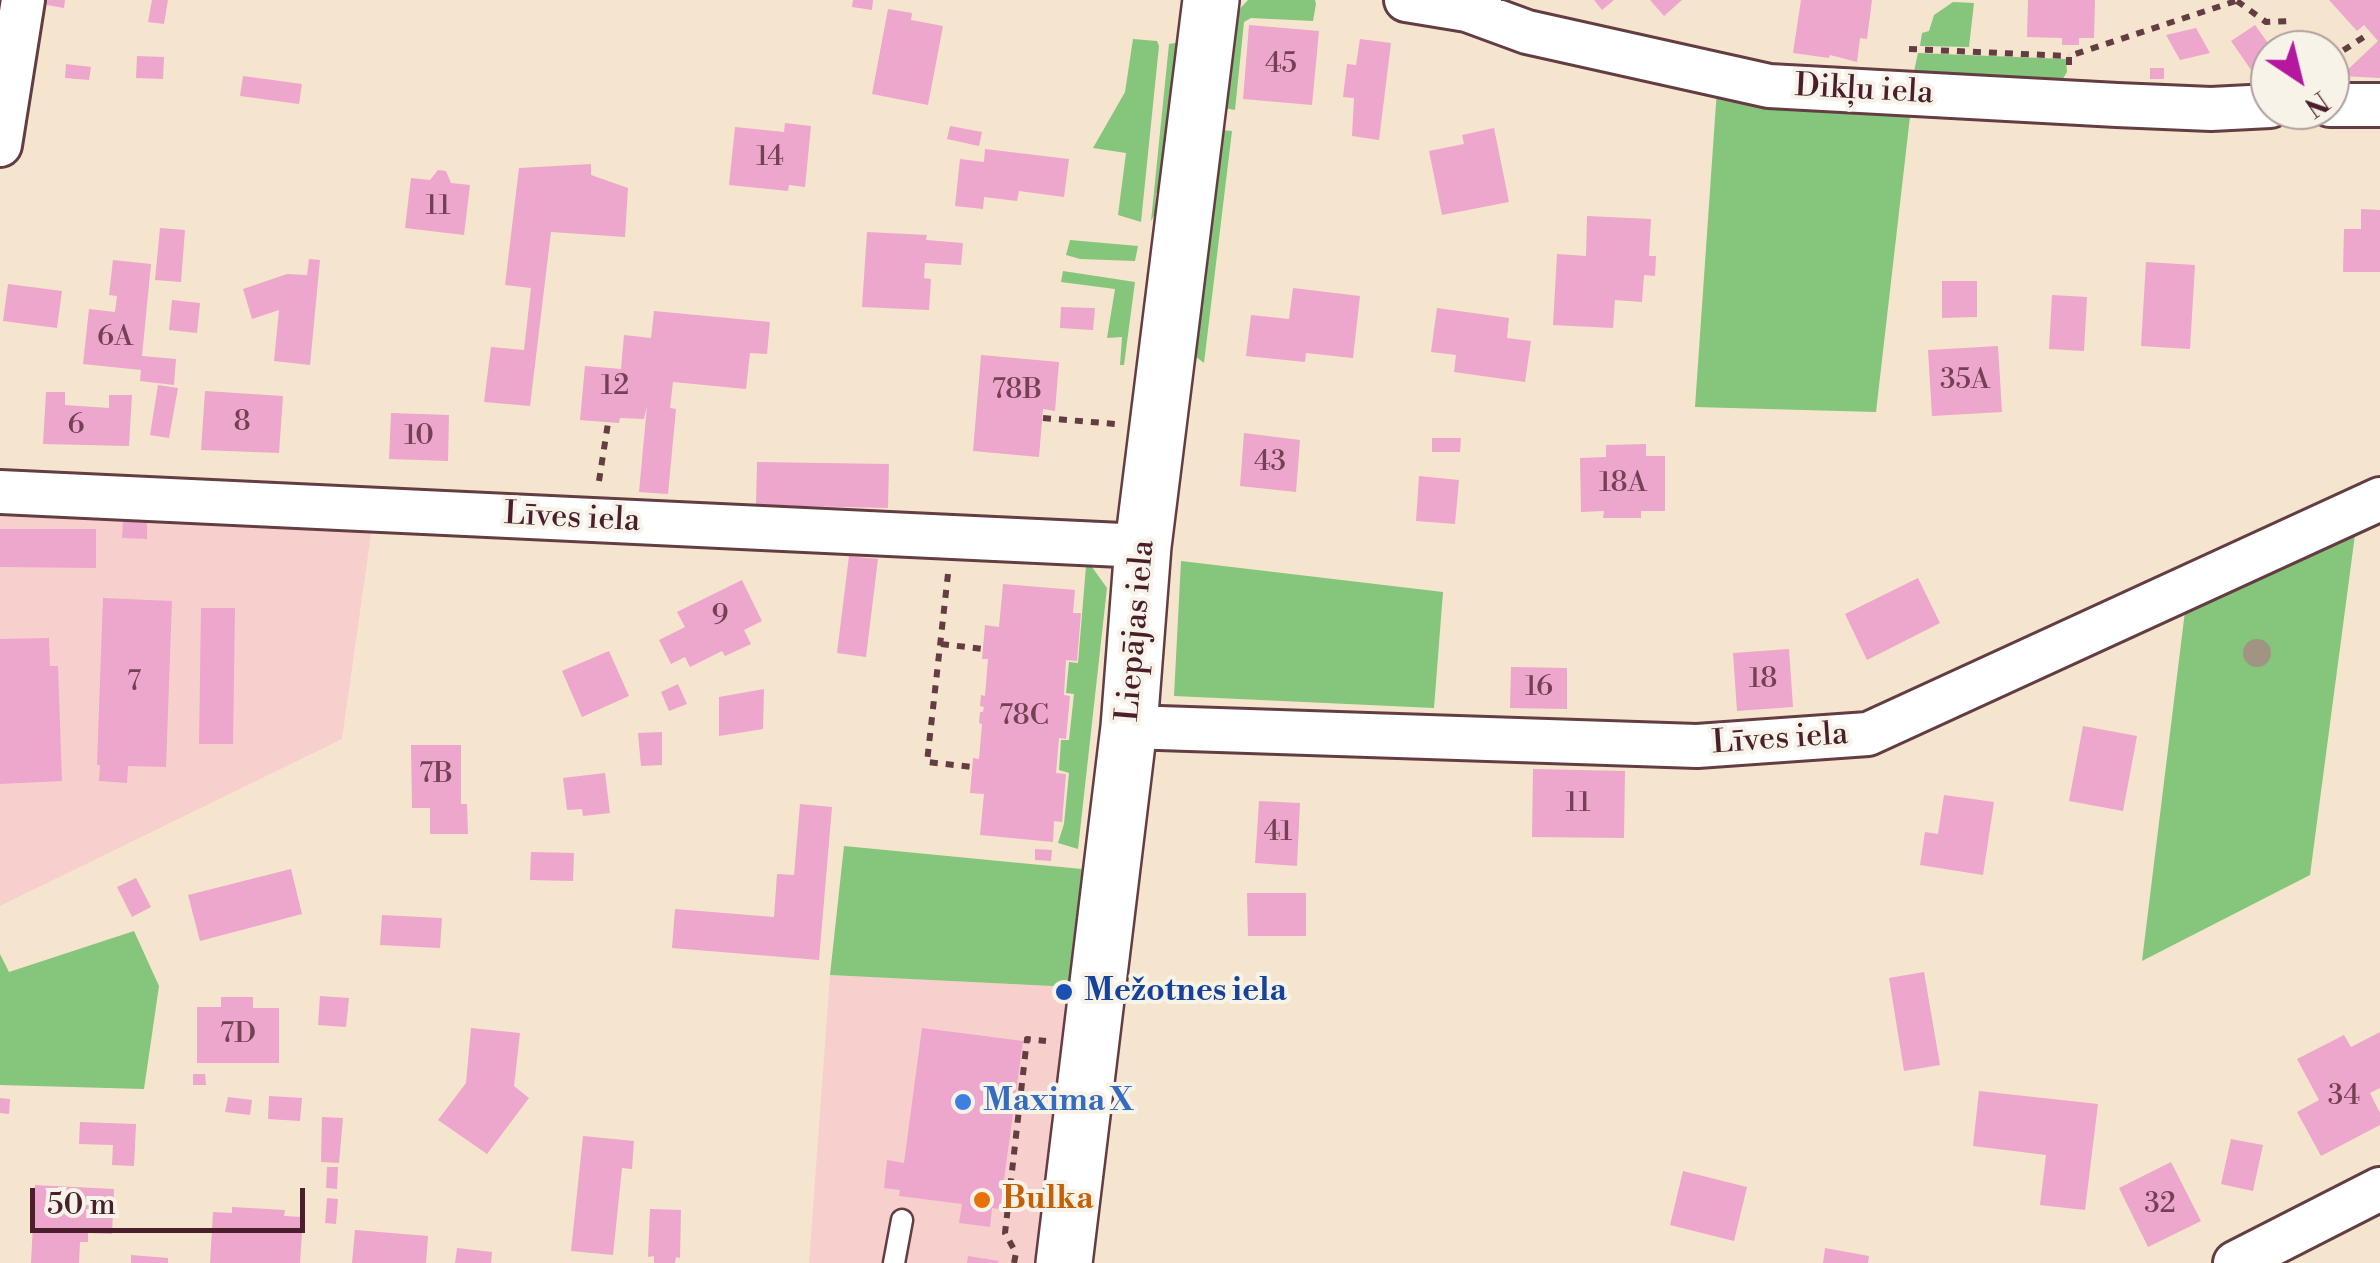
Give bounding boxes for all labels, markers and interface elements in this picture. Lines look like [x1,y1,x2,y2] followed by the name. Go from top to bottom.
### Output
[2250,30,2350,130] north arrow
[1265,48,1297,82] house number: 45
[1794,68,1934,114] street label: Dikļu iela
[2297,83,2335,124] text: N
[756,141,784,175] house number: 14
[425,190,451,224] house number: 11
[97,321,133,355] house number: 6A
[1940,364,1990,398] house number: 35A
[601,370,629,404] house number: 12
[992,374,1042,408] house number: 78B
[233,406,251,440] house number: 8
[68,409,84,443] house number: 6
[404,420,434,454] house number: 10
[1254,446,1286,480] house number: 43
[1599,467,1647,501] house number: 18A
[503,496,641,542] street label: Līves iela
[1110,539,1164,723] street label: Liepājas iela
[712,600,728,634] house number: 9
[1749,663,1777,697] house number: 18
[127,666,141,700] house number: 7
[1525,671,1553,705] house number: 16
[999,700,1049,734] house number: 78C
[1711,716,1849,764] street label: Līves iela
[419,758,453,792] house number: 7B
[1565,787,1591,821] house number: 11
[1264,816,1292,850] house number: 41
[1084,973,1287,1011] place label: Mežotnes iela
[1053,981,1075,1003] marker: Mežotnes iela
[220,1018,256,1052] house number: 7D
[2328,1080,2360,1114] house number: 34
[983,1083,1133,1121] place label: Maxima X
[952,1091,974,1113] marker: Maxima X
[35,1168,310,1230] scale bar
[1002,1181,1094,1219] place label: Bulka
[47,1186,116,1224] text: 50 m
[2144,1188,2176,1222] house number: 32
[971,1189,993,1211] marker: Bulka

